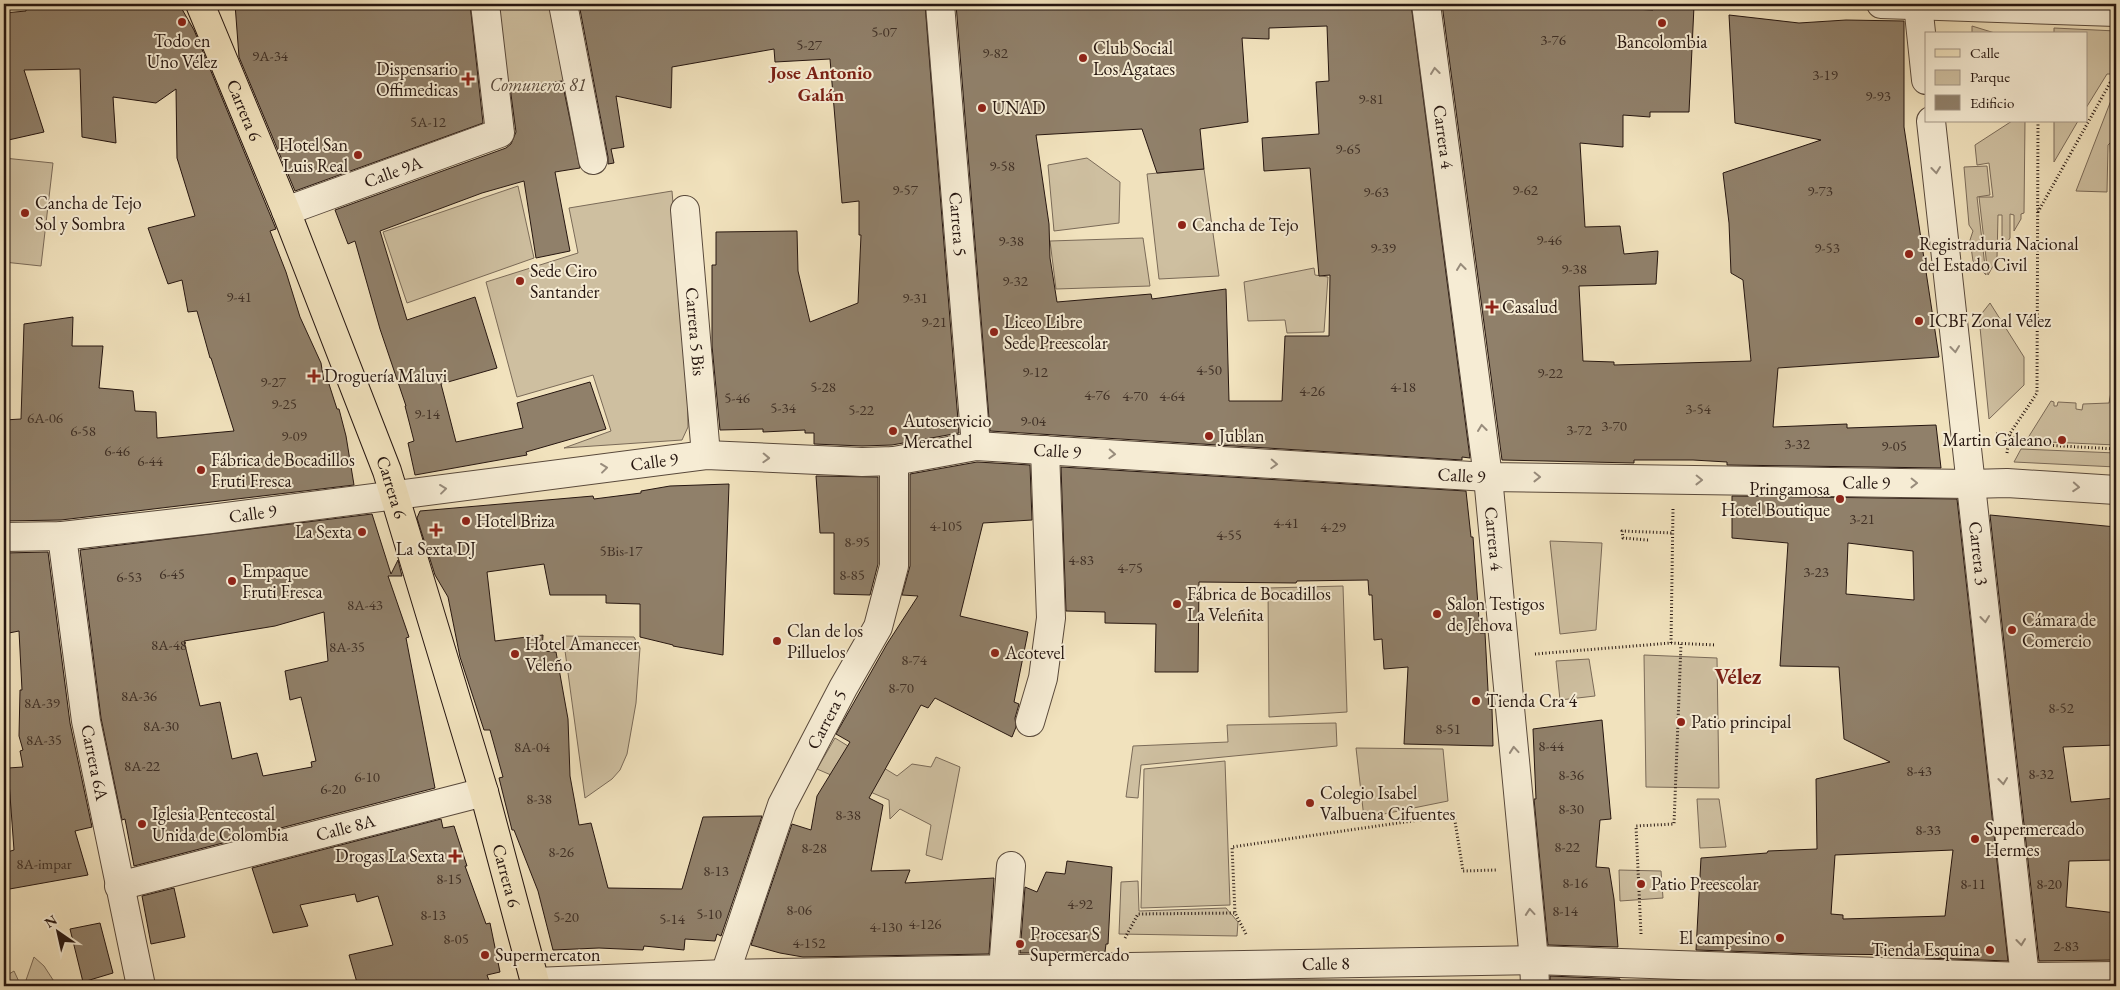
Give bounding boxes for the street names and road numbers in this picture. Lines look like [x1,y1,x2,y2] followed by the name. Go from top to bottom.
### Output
[222,76,268,145] street label: Carrera 6
[1428,103,1460,171] street label: Carrera 4
[361,150,426,193] street label: Calle 9A
[944,191,973,257] street label: Carrera 5
[681,286,711,377] street label: Carrera 5 Bis
[1033,437,1082,463] street label: Calle 9
[629,447,680,476] street label: Calle 9
[371,452,413,522] street label: Carrera 6
[1437,462,1486,488] street label: Calle 9
[1842,470,1891,494] street label: Calle 9
[227,499,278,528] street label: Calle 9
[1480,505,1509,572] street label: Carrera 4
[1964,520,1994,587] street label: Carrera 3
[801,685,851,753] street label: Carrera 5
[76,722,114,803] street label: Carrera 6A
[313,808,378,846] street label: Calle 8A
[487,841,526,910] street label: Carrera 6
[1302,951,1350,975] street label: Calle 8

